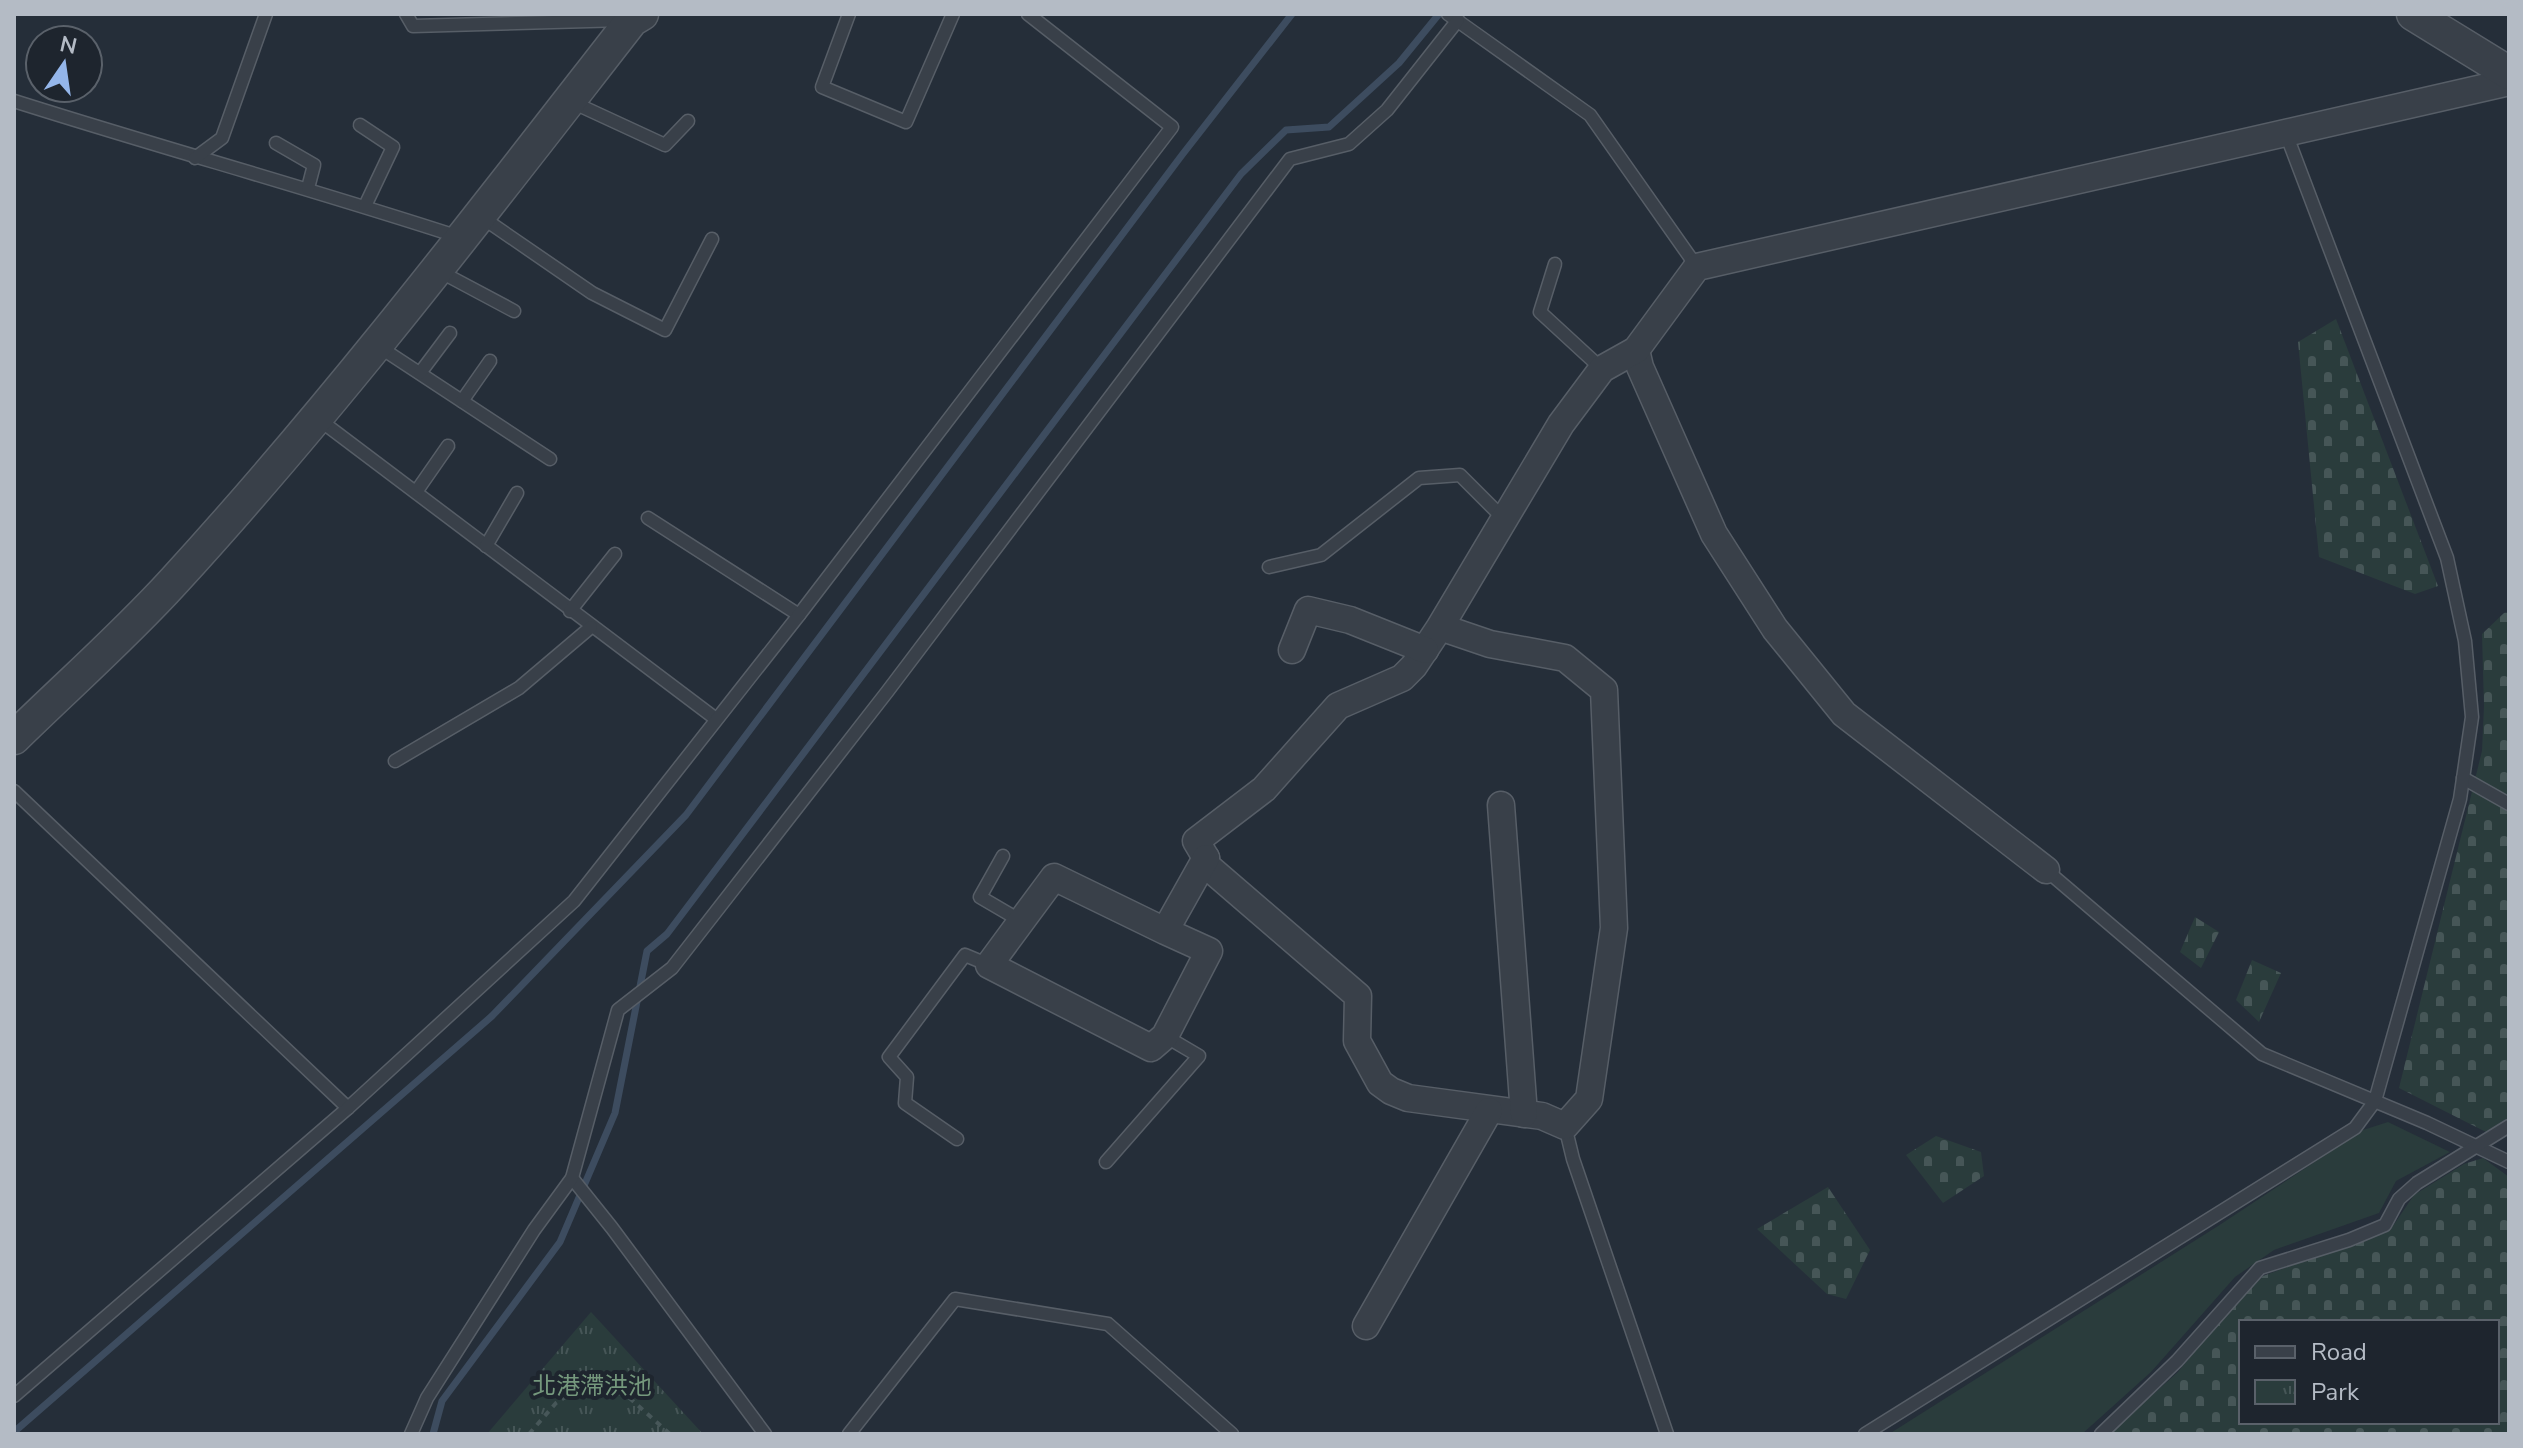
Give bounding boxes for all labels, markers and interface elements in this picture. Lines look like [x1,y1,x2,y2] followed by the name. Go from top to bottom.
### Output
[24,24,104,104] north arrow
[57,29,80,62] text: N
[2239,1320,2499,1424] legend
[2311,1336,2367,1368] text: Road
[532,1370,652,1402] park label: 北港滯洪池
[2311,1376,2360,1408] text: Park

